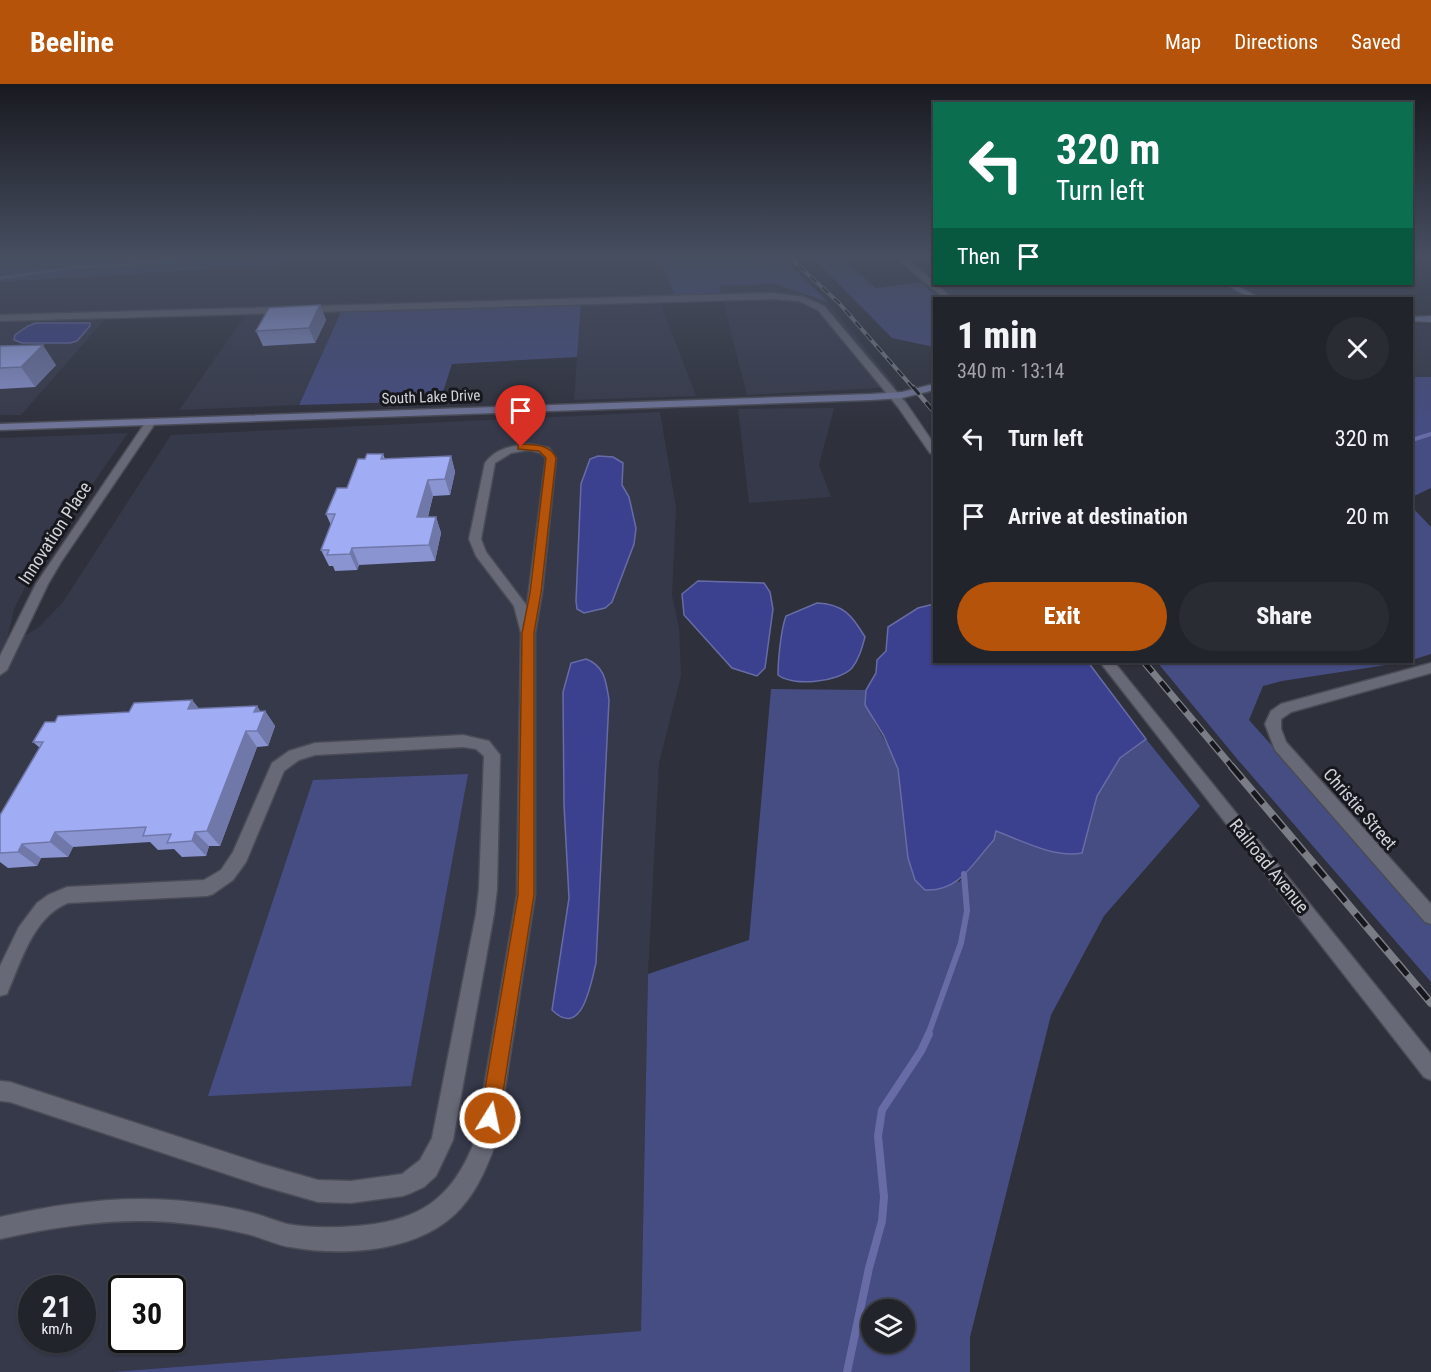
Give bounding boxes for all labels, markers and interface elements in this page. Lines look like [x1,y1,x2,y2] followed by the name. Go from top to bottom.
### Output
[30,26,114,59] text: Beeline
[1165,30,1201,54] text: Map
[1234,30,1318,54] text: Directions
[1351,30,1401,54] text: Saved
[1056,125,1161,174] text: 320 m
[957,126,1035,204] icon: left
[1056,175,1145,207] text: Turn left
[1012,240,1045,273] icon: arrive
[957,244,1000,269] text: Then
[957,315,1037,357] text: 1 min
[1326,317,1389,380] button: close
[957,359,1064,383] text: 340 m · 13:14
[495,385,546,447] pin
[381,386,481,408] street label: South Lake Drive
[504,394,537,427] icon: arrive
[957,422,990,455] icon: left
[1008,426,1083,451] text: Turn left
[1335,426,1389,451] text: 320 m
[14,478,95,588] street label: Innovation Place
[957,500,990,533] icon: arrive
[1008,504,1188,529] text: Arrive at destination
[1346,504,1389,529] text: 20 m
[957,582,1167,651] button: Exit
[1179,582,1389,651] button: Share
[1319,764,1401,854] street label: Christie Street
[1225,815,1314,917] street label: Railroad Avenue
[458,1086,522,1150] position arrow
[108,1275,186,1353] speed limit sign: 30
[42,1289,72,1324] text: 21
[861,1299,915,1353] map controls
[861,1299,915,1353] button: layers
[42,1320,72,1338] text: km/h

